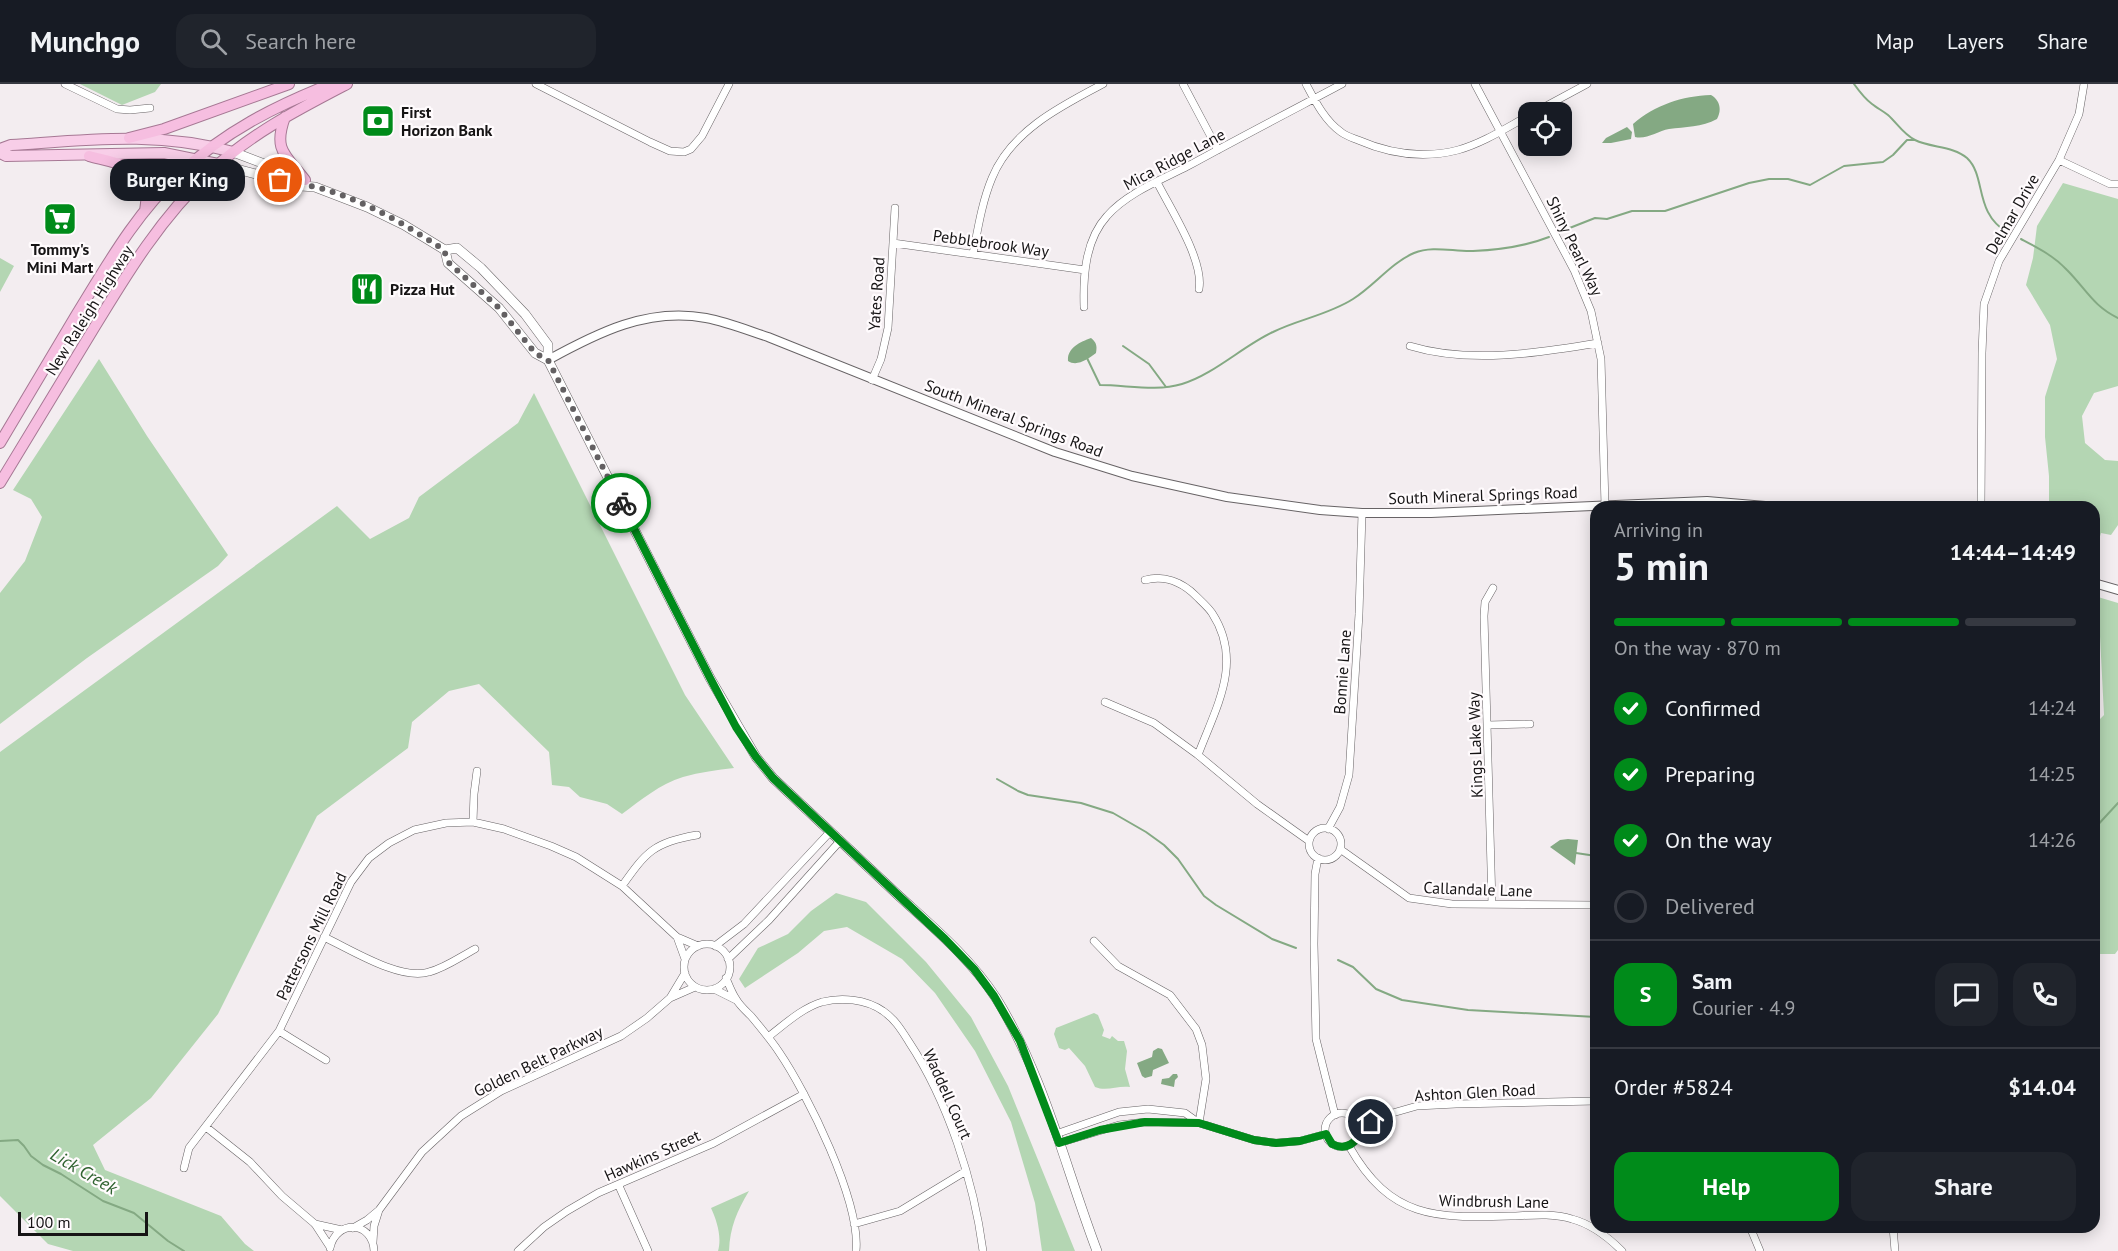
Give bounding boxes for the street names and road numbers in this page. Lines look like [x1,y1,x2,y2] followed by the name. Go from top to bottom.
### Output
[1120,124,1228,194] street label: Mica Ridge Lane
[1981,170,2043,258] street label: Delmar Drive
[1542,193,1608,299] street label: Shiny Pearl Way
[932,225,1051,261] street label: Pebblebrook Way
[41,241,137,379] street label: New Raleigh Highway
[863,256,889,332] street label: Yates Road
[922,375,1106,461] street label: South Mineral Springs Road
[1388,482,1578,508] street label: South Mineral Springs Road
[1329,629,1355,715] street label: Bonnie Lane
[1463,691,1487,798] street label: Kings Lake Way
[271,869,351,1003] street label: Pattersons Mill Road
[1423,877,1533,901] street label: Callandale Lane
[470,1021,606,1101] street label: Golden Belt Parkway
[919,1046,977,1143] street label: Waddell Court
[1414,1079,1536,1105] street label: Ashton Glen Road
[601,1125,704,1185] street label: Hawkins Street
[1439,1190,1549,1212] street label: Windbrush Lane

